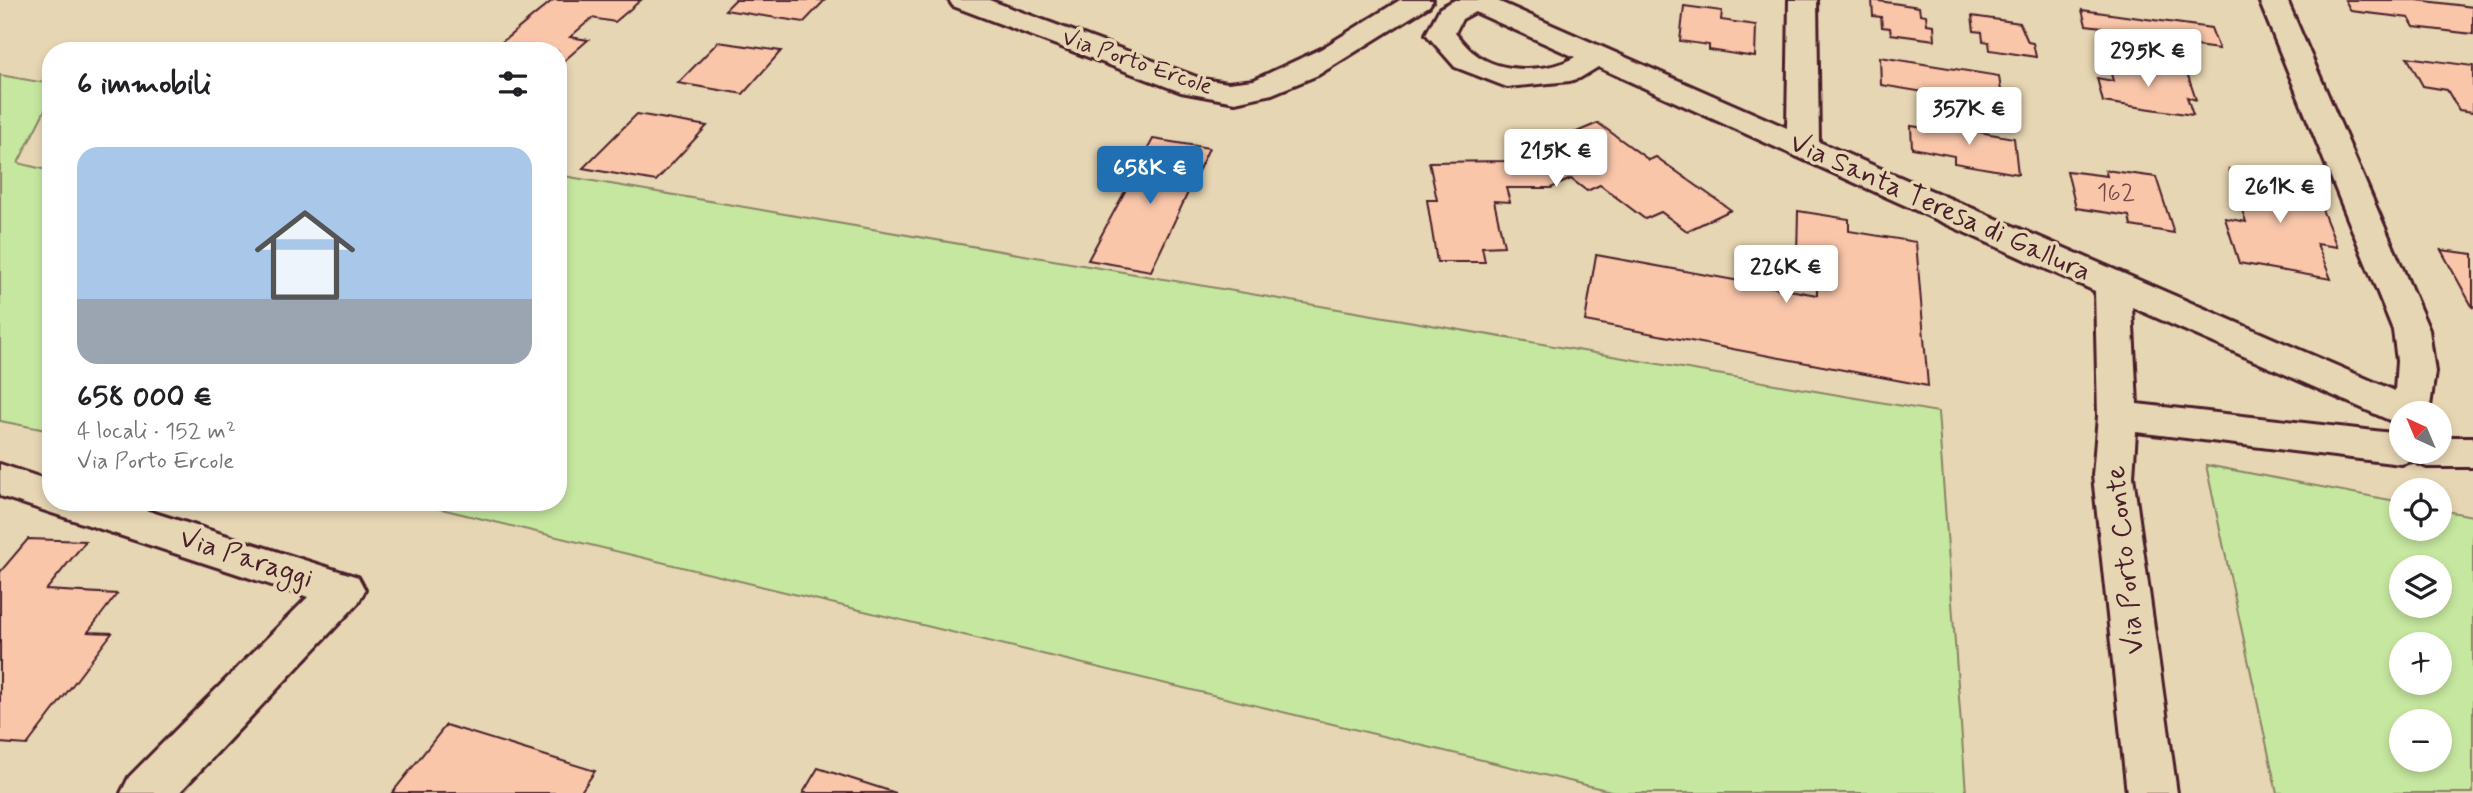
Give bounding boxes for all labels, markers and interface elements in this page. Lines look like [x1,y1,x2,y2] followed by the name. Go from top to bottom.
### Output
[1058,23,1216,103] street label: Via Porto Ercole
[2091,29,2205,89] pin: 295K €
[2110,37,2186,67] text: 295K €
[77,65,211,104] text: 6 immobili
[494,65,532,103] icon: filters
[1912,88,2026,147] pin: 357K €
[1932,95,2006,125] text: 357K €
[1784,125,2096,291] street label: Via Santa Teresa di Gallura
[1499,130,1613,189] pin: 215K €
[1520,137,1592,167] text: 215K €
[1093,146,1207,206] pin: 658K €
[1113,154,1187,184] text: 658K €
[2223,166,2337,225] pin: 261K €
[2245,173,2315,203] text: 261K €
[2097,178,2135,209] house number: 162
[242,192,368,318] icon: home
[1729,246,1843,305] pin: 226K €
[1750,253,1822,283] text: 226K €
[77,378,212,417] text: 658 000 €
[2389,401,2452,464] north arrow
[2389,401,2452,772] map controls
[77,417,236,447] text: 4 locali · 152 m²
[77,447,234,477] text: Via Porto Ercole
[2098,464,2154,656] street label: Via Porto Conte
[2389,478,2452,541] button: locate
[174,520,318,600] street label: Via Paraggi
[2389,555,2452,618] button: layers
[2389,632,2452,695] button: +
[2389,709,2452,772] button: −

